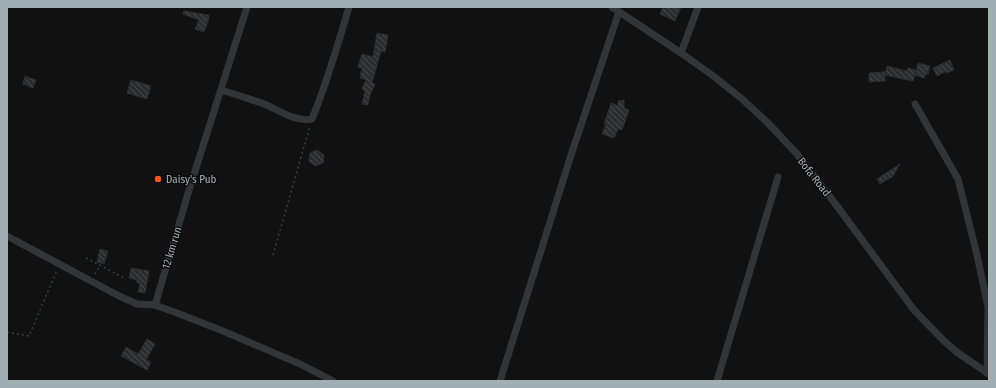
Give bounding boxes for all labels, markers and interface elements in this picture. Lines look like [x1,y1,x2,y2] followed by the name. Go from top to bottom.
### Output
[795,155,833,199] street label: Bofa Road
[166,173,217,186] place label: Daisy's Pub
[153,174,163,184] marker: Daisy's Pub
[159,225,185,271] street label: 12 km run

